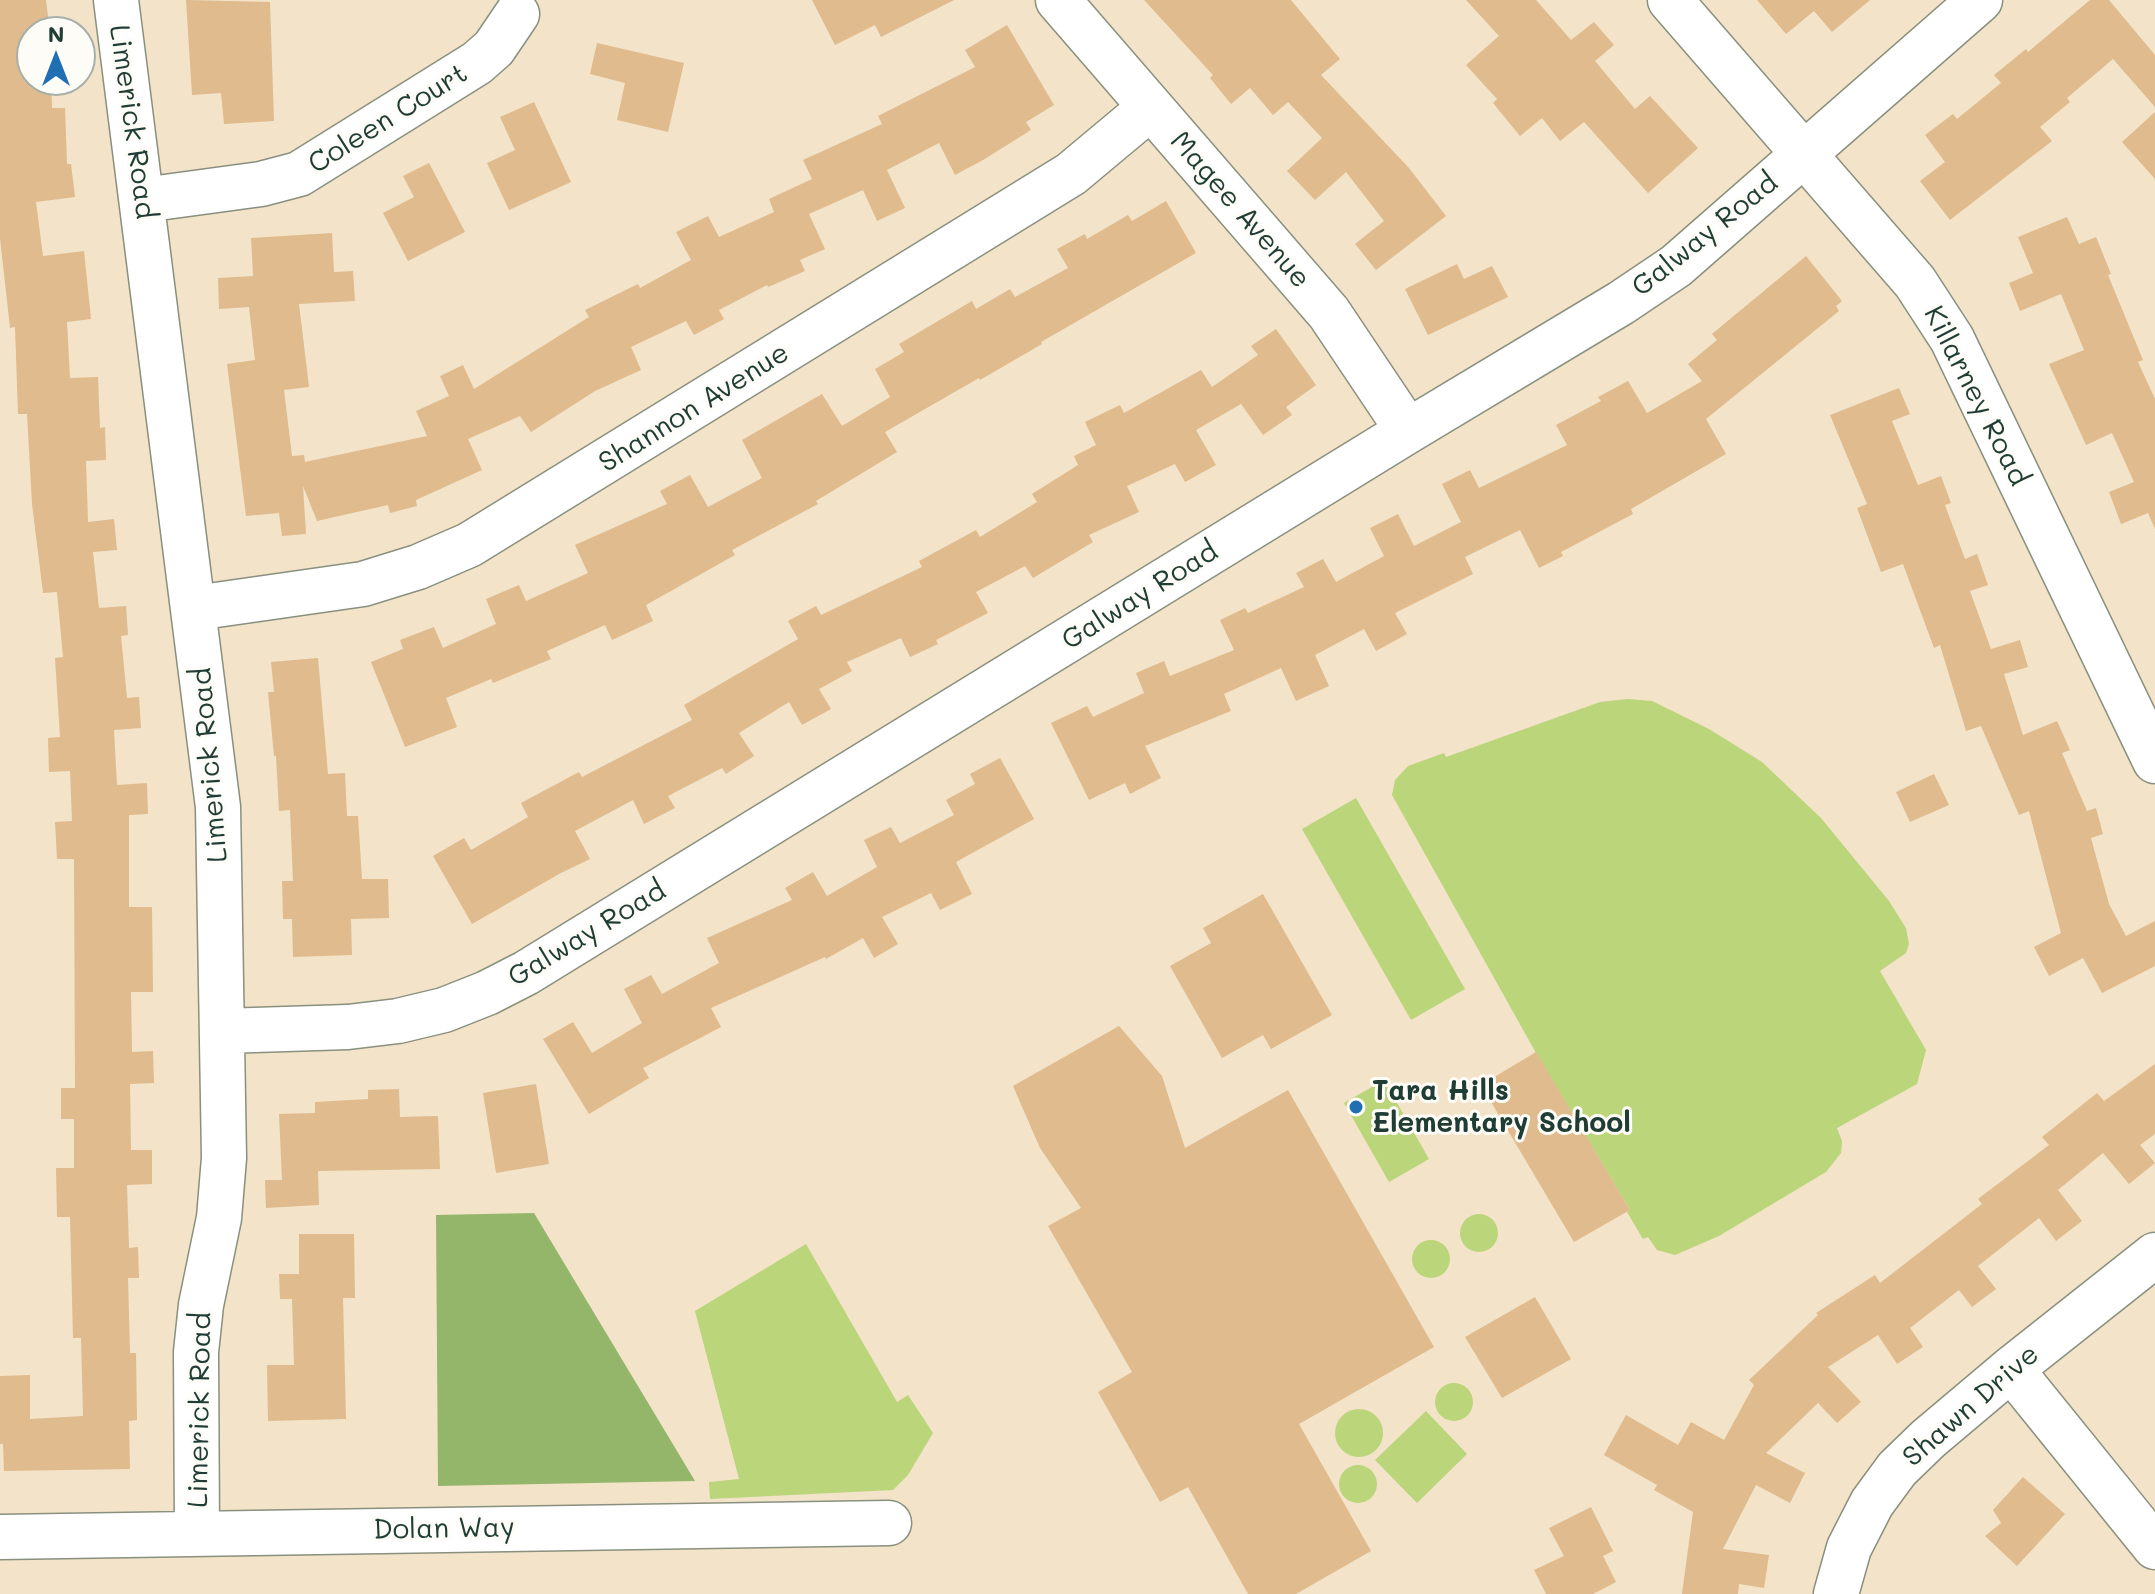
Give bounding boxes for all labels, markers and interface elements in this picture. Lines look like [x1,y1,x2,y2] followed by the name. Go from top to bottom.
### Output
[16,16,96,96] north arrow
[48,19,64,48] text: N
[102,23,162,221] street label: Limerick Road
[302,57,474,181] street label: Coleen Court
[1163,125,1317,295] street label: Magee Avenue
[1625,166,1785,304] street label: Galway Road
[1916,300,2036,492] street label: Killarney Road
[593,336,795,480] street label: Shannon Avenue
[1056,535,1224,657] street label: Galway Road
[185,666,235,864] street label: Limerick Road
[502,874,672,994] street label: Galway Road
[1372,1074,1631,1140] place label: Tara Hills Elementary School
[1347,1098,1365,1116] marker: Tara Hills Elementary School
[181,1312,219,1508] street label: Limerick Road
[1896,1338,2046,1474] street label: Shawn Drive
[373,1511,515,1547] street label: Dolan Way

